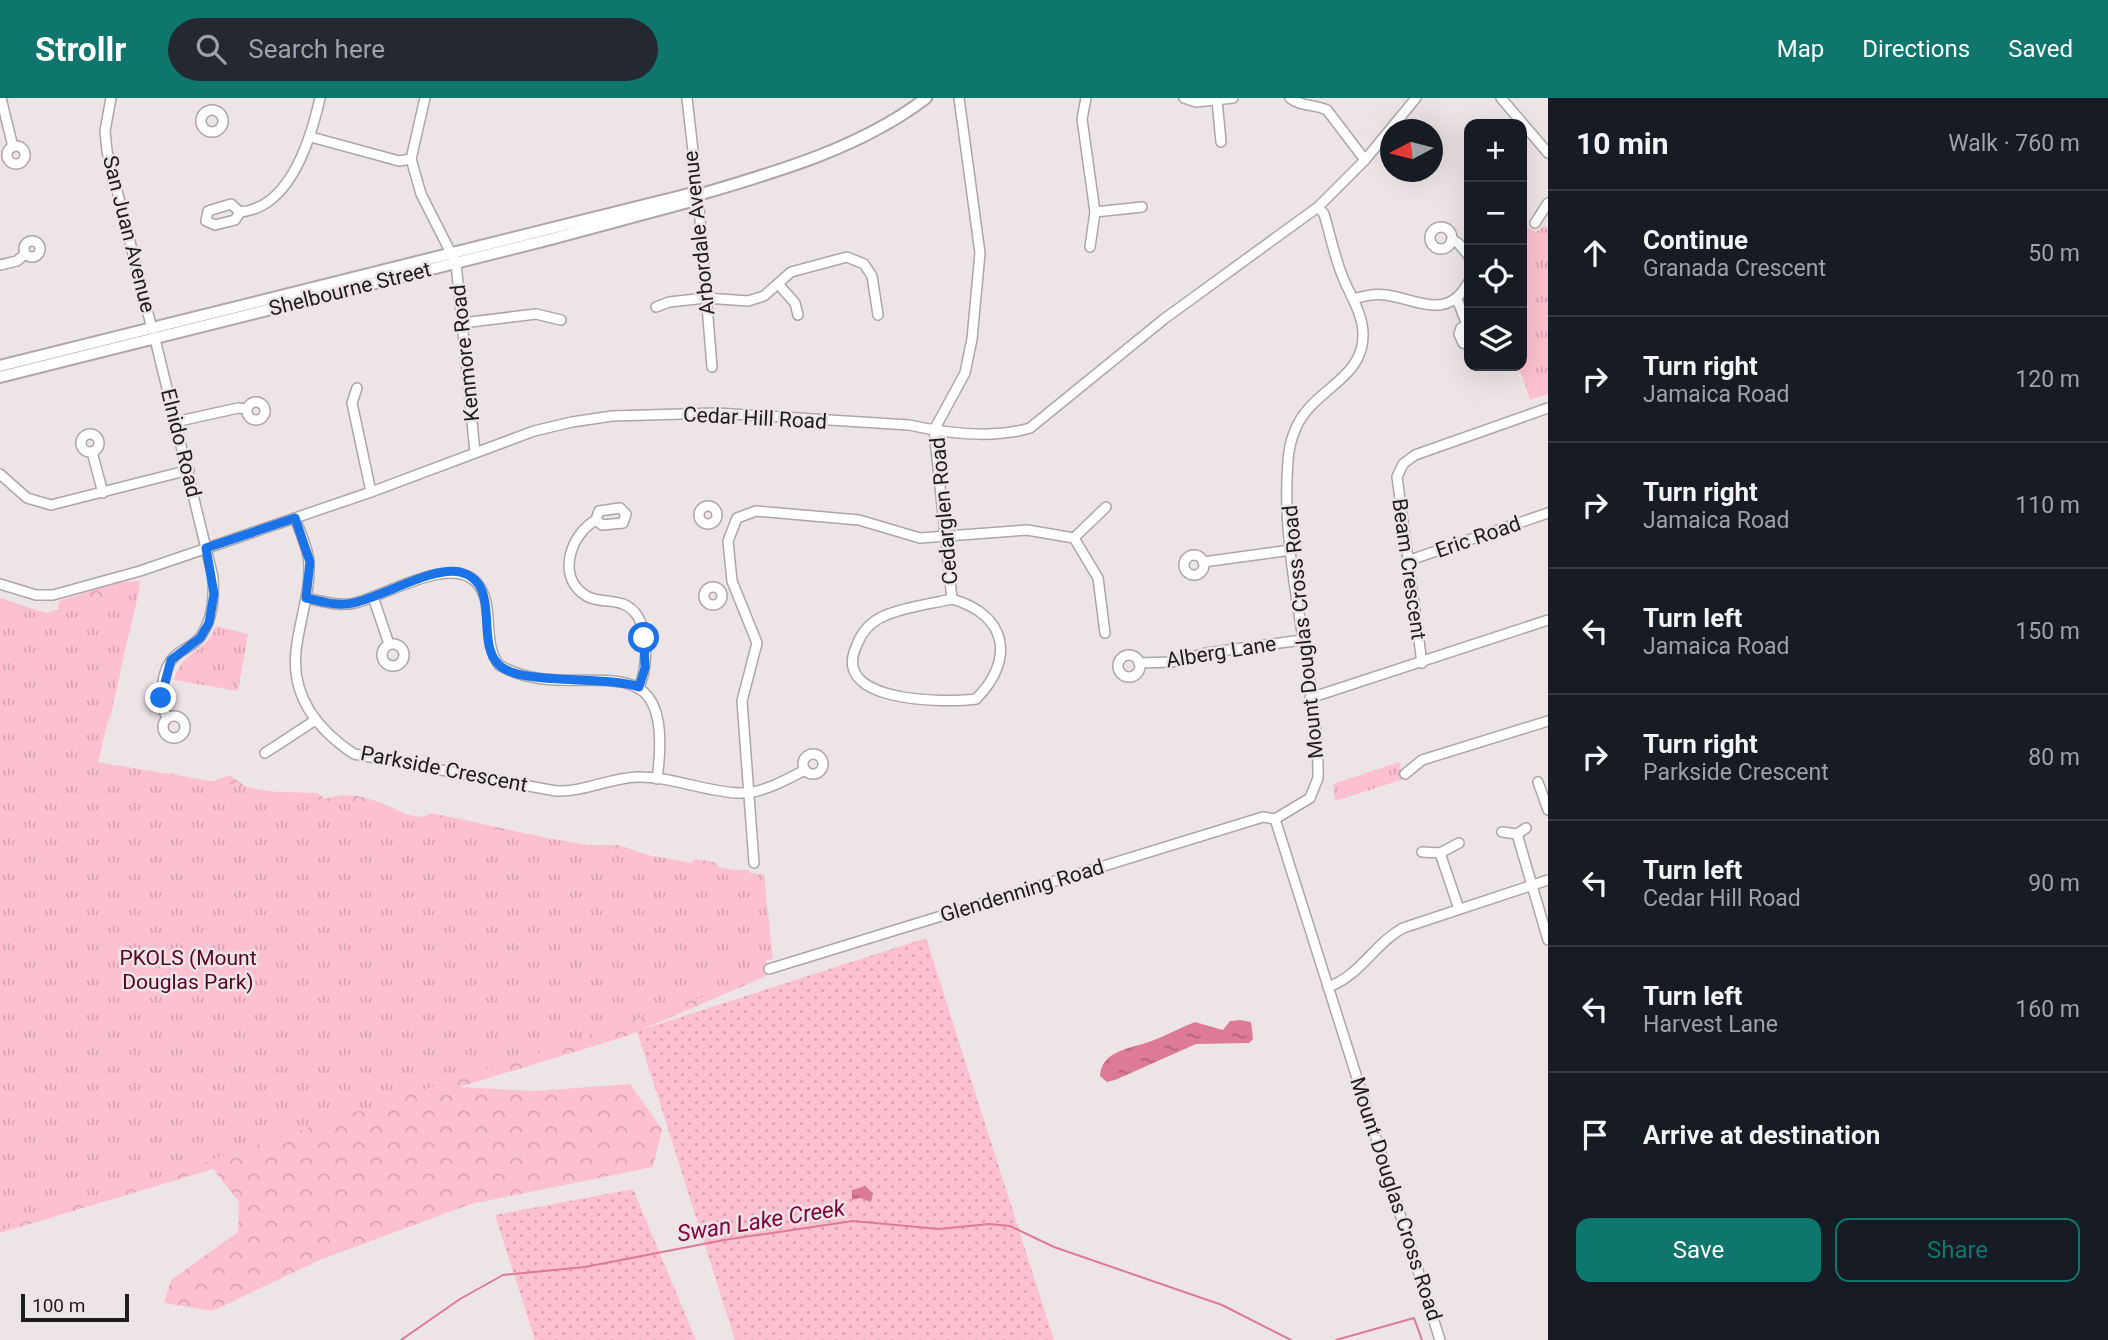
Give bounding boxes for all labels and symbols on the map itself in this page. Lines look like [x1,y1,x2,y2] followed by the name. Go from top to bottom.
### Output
[1380,119,1443,182] north arrow
[678,150,720,316] street label: Arbordale Avenue
[98,153,160,315] street label: San Juan Avenue
[267,257,434,321] street label: Shelbourne Street
[446,283,484,423] street label: Kenmore Road
[156,386,206,500] street label: Elnido Road
[682,402,828,434] street label: Cedar Hill Road
[926,436,962,586] street label: Cedarglen Road
[1387,497,1431,641] street label: Beam Crescent
[1278,504,1328,760] street label: Mount Douglas Cross Road
[1432,511,1524,563] street label: Eric Road
[628,622,659,653] route start
[1164,631,1278,673] street label: Alberg Lane
[145,682,176,713] route end
[358,741,530,797] street label: Parkside Crescent
[937,855,1107,927] street label: Glendenning Road
[119,946,257,994] park label: PKOLS (Mount Douglas Park)
[1345,1074,1447,1324] street label: Mount Douglas Cross Road
[675,1194,848,1248] water label: Swan Lake Creek
[21,1291,130,1323] scale bar

